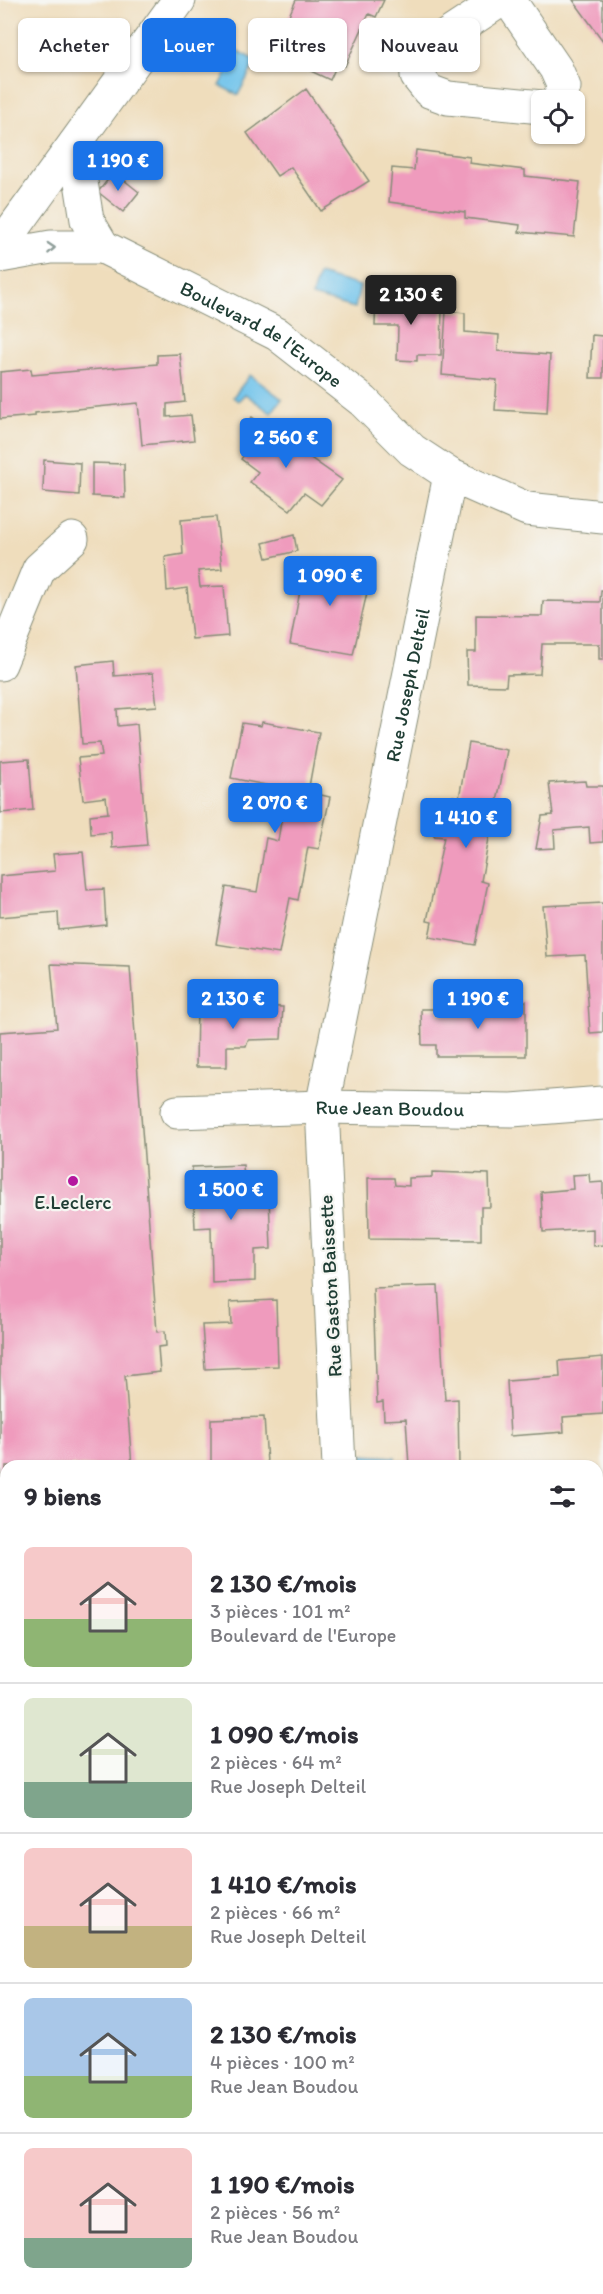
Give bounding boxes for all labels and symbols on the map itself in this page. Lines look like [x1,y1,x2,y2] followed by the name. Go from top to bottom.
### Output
[63,141,173,192] pin: 1 190 €
[47,242,56,255] one-way arrow
[356,275,466,326] pin: 2 130 €
[176,276,347,393] street label: Boulevard de l'Europe
[231,418,341,469] pin: 2 560 €
[275,556,385,607] pin: 1 090 €
[380,606,435,764] street label: Rue Joseph Delteil
[220,783,330,834] pin: 2 070 €
[411,798,521,849] pin: 1 410 €
[178,979,288,1030] pin: 2 130 €
[423,979,533,1030] pin: 1 190 €
[315,1095,464,1121] street label: Rue Jean Boudou
[176,1170,286,1221] pin: 1 500 €
[66,1174,80,1188] marker: E.Leclerc
[34,1190,112,1214] place label: E.Leclerc
[313,1194,347,1378] street label: Rue Gaston Baissette

